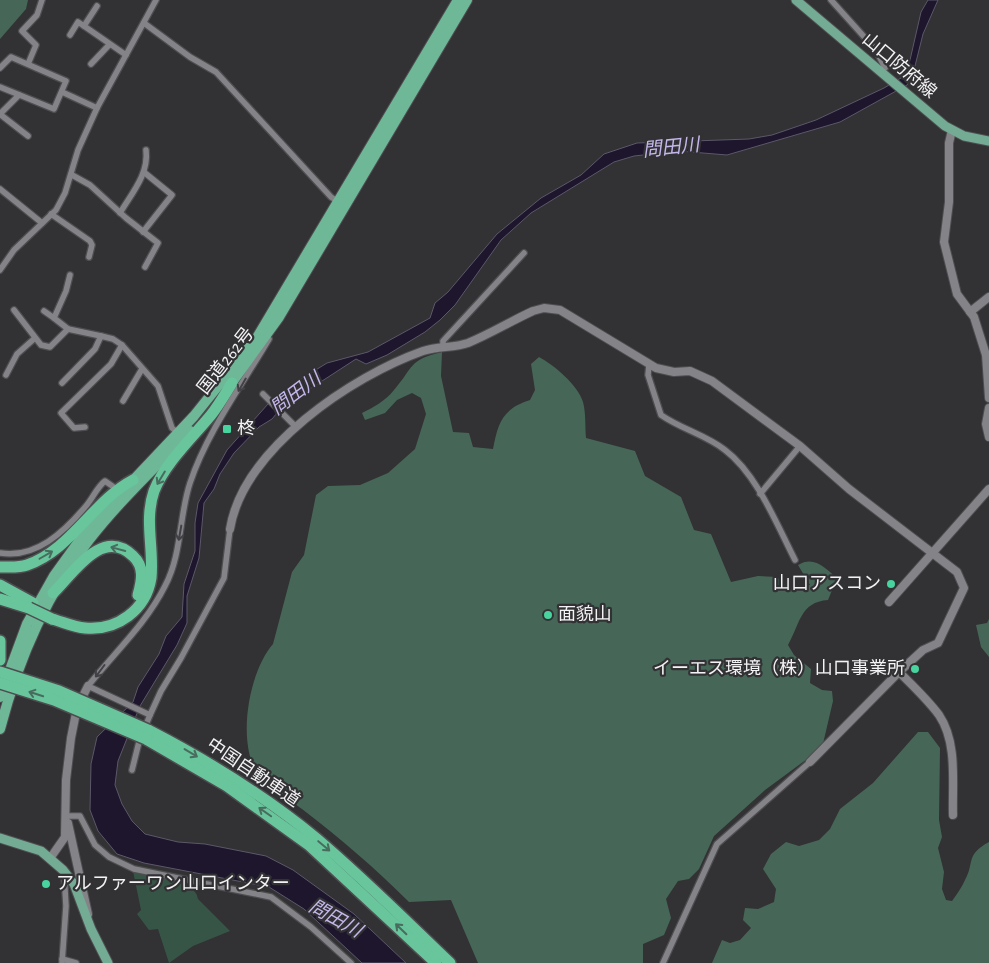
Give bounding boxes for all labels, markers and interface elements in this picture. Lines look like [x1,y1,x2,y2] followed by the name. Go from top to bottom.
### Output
[859,29,941,102] street label: 山口防府線
[642,134,702,160] water label: 問田川
[193,323,257,398] street label: 国道262号
[267,367,326,419] water label: 問田川
[237,377,247,392] one-way arrow
[237,418,255,438] place label: 柊
[221,423,233,435] marker: 柊
[156,471,166,485] one-way arrow
[174,525,184,541] one-way arrow
[110,543,126,553] one-way arrow
[38,549,52,559] one-way arrow
[773,574,881,593] place label: 山口アスコン
[885,578,897,590] marker: 山口アスコン
[558,604,612,624] place label: 面貌山
[542,609,554,621] marker: 面貌山
[653,658,905,678] place label: イーエス環境（株）山口事業所
[909,663,921,675] marker: イーエス環境（株）山口事業所
[94,664,105,677] one-way arrow
[28,688,44,698] one-way arrow
[203,734,304,811] street label: 中国自動車道
[184,748,198,758] one-way arrow
[258,807,272,817] one-way arrow
[318,840,331,851] one-way arrow
[56,874,290,893] place label: アルファーワン山口インター
[40,878,52,890] marker: アルファーワン山口インター
[305,896,367,942] water label: 問田川
[394,923,407,935] one-way arrow

